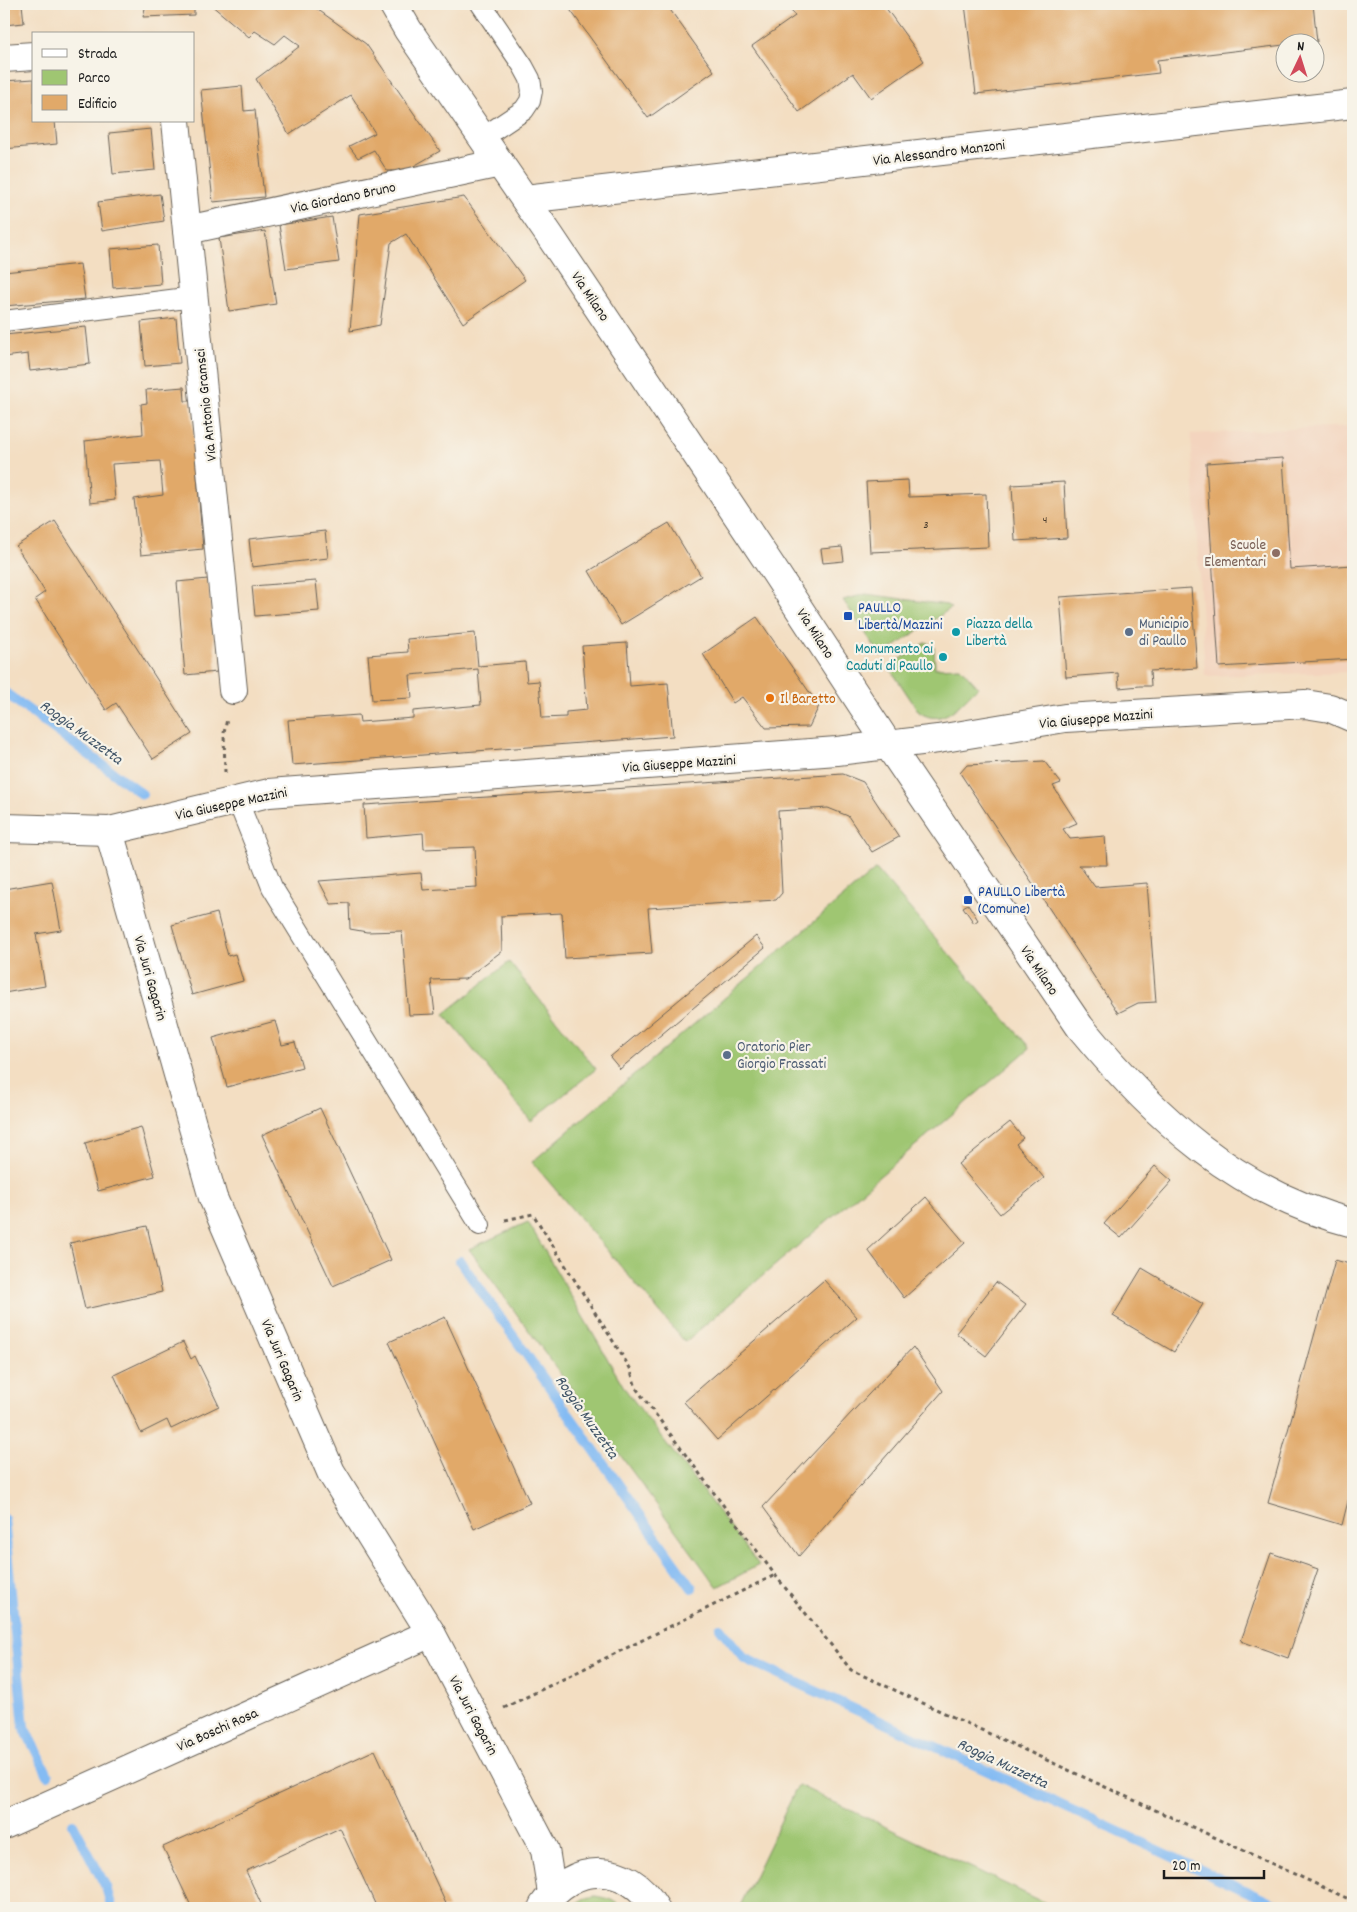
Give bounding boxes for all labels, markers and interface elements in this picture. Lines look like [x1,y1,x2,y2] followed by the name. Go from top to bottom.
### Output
[32,32,195,122] legend
[1274,32,1324,82] north arrow
[1297,37,1305,57] text: N
[78,44,118,66] text: Strada
[78,68,110,90] text: Parco
[78,94,117,116] text: Edificio
[872,135,1007,173] street label: Via Alessandro Manzoni
[289,177,398,221] street label: Via Giordano Bruno
[565,268,614,327] street label: Via Milano
[190,347,224,462] street label: Via Antonio Gramsci
[1043,512,1048,529] house number: 4
[923,517,929,534] house number: 3
[1204,535,1266,574] place label: Scuole Elementari
[1270,547,1282,559] marker: Scuole Elementari
[858,598,943,637] place label: PAULLO Libertà/Mazzini
[790,605,839,664] street label: Via Milano
[842,610,854,622] marker: PAULLO Libertà/Mazzini
[966,614,1033,653] place label: Piazza della Libertà
[1139,614,1189,653] place label: Municipio di Paullo
[950,626,962,638] marker: Piazza della Libertà
[1123,626,1135,638] marker: Municipio di Paullo
[846,639,933,678] place label: Monumento ai Caduti di Paullo
[937,651,949,663] marker: Monumento ai Caduti di Paullo
[780,689,836,711] place label: Il Baretto
[764,692,776,704] marker: Il Baretto
[34,695,128,772] water label: Roggia Muzzetta
[1039,704,1154,736] street label: Via Giuseppe Mazzini
[622,750,737,780] street label: Via Giuseppe Mazzini
[174,782,290,828] street label: Via Giuseppe Mazzini
[978,882,1066,921] place label: PAULLO Libertà (Comune)
[962,894,974,906] marker: PAULLO Libertà (Comune)
[126,933,172,1024] street label: Via Juri Gagarin
[1014,942,1063,1001] street label: Via Milano
[737,1037,826,1076] place label: Oratorio Pier Giorgio Frassati
[721,1049,733,1061] marker: Oratorio Pier Giorgio Frassati
[254,1316,308,1405] street label: Via Juri Gagarin
[548,1371,624,1465] water label: Roggia Muzzetta
[442,1672,503,1760] street label: Via Juri Gagarin
[174,1703,263,1759] street label: Via Boschi Rosa
[953,1733,1052,1796] water label: Roggia Muzzetta
[1164,1847,1264,1879] scale bar
[1172,1856,1200,1878] text: 20 m

